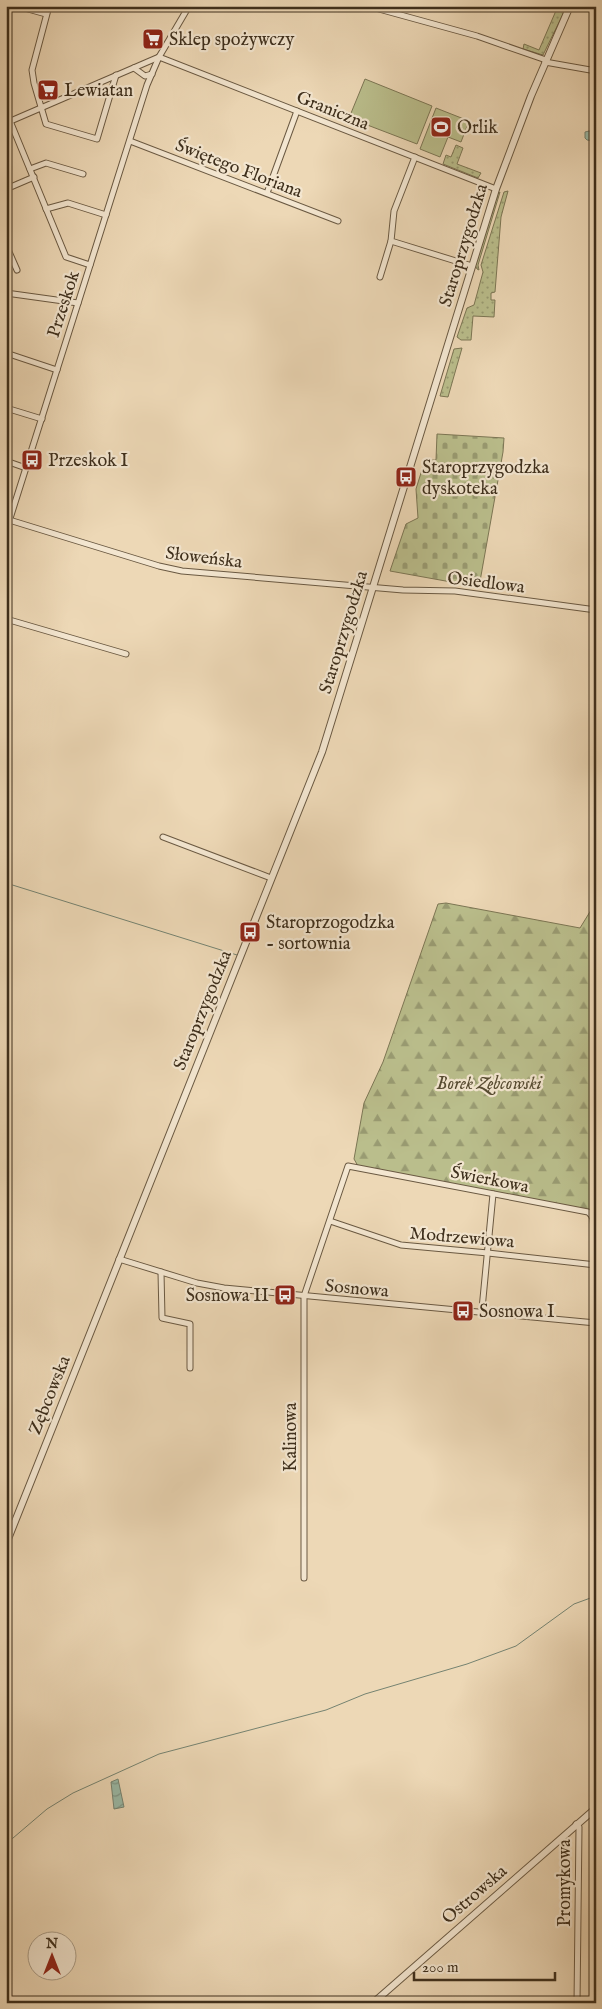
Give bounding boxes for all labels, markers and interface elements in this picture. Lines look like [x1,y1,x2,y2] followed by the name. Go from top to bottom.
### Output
[141,27,165,51] supermarket icon: Sklep spożywczy
[169,29,294,52] place label: Sklep spożywczy
[36,78,60,102] supermarket icon: Lewiatan
[64,80,134,103] place label: Lewiatan
[293,86,372,136] street label: Graniczna
[429,115,453,139] sports icon: Orlik
[457,117,498,140] place label: Orlik
[172,133,306,204] street label: Świętego Floriana
[435,181,494,310] street label: Staroprzygodzka
[43,268,86,341] street label: Przeskok
[20,448,44,472] bus stop icon: Przeskok I
[48,450,129,473] place label: Przeskok I
[422,457,550,501] place label: Staroprzygodzka dyskoteka
[394,465,418,489] bus stop icon: Staroprzygodzka dyskoteka
[164,542,244,575] street label: Słoweńska
[446,567,526,600] street label: Osiedlowa
[315,568,374,697] street label: Staroprzygodzka
[266,912,395,956] place label: Staroprzogodzka - sortownia
[238,920,262,944] bus stop icon: Staroprzogodzka - sortownia
[169,947,238,1074] street label: Staroprzygodzka
[436,1073,544,1096] park label: Borek Zębcowski
[449,1160,531,1199] street label: Świerkowa
[409,1222,515,1255] street label: Modrzewiowa
[324,1275,390,1304] street label: Sosnowa
[273,1283,297,1307] bus stop icon: Sosnowa II
[186,1285,269,1308] place label: Sosnowa II
[451,1299,475,1323] bus stop icon: Sosnowa I
[479,1301,555,1324] place label: Sosnowa I
[24,1352,77,1438] street label: Zębcowska
[280,1402,303,1472] street label: Kalinowa
[554,1839,577,1927] street label: Promykowa
[438,1860,513,1930] street label: Ostrowska
[28,1932,78,1982] north arrow
[45,1935,58,1953] text: N
[414,1949,556,1981] scale bar
[422,1958,459,1977] text: 200 m

